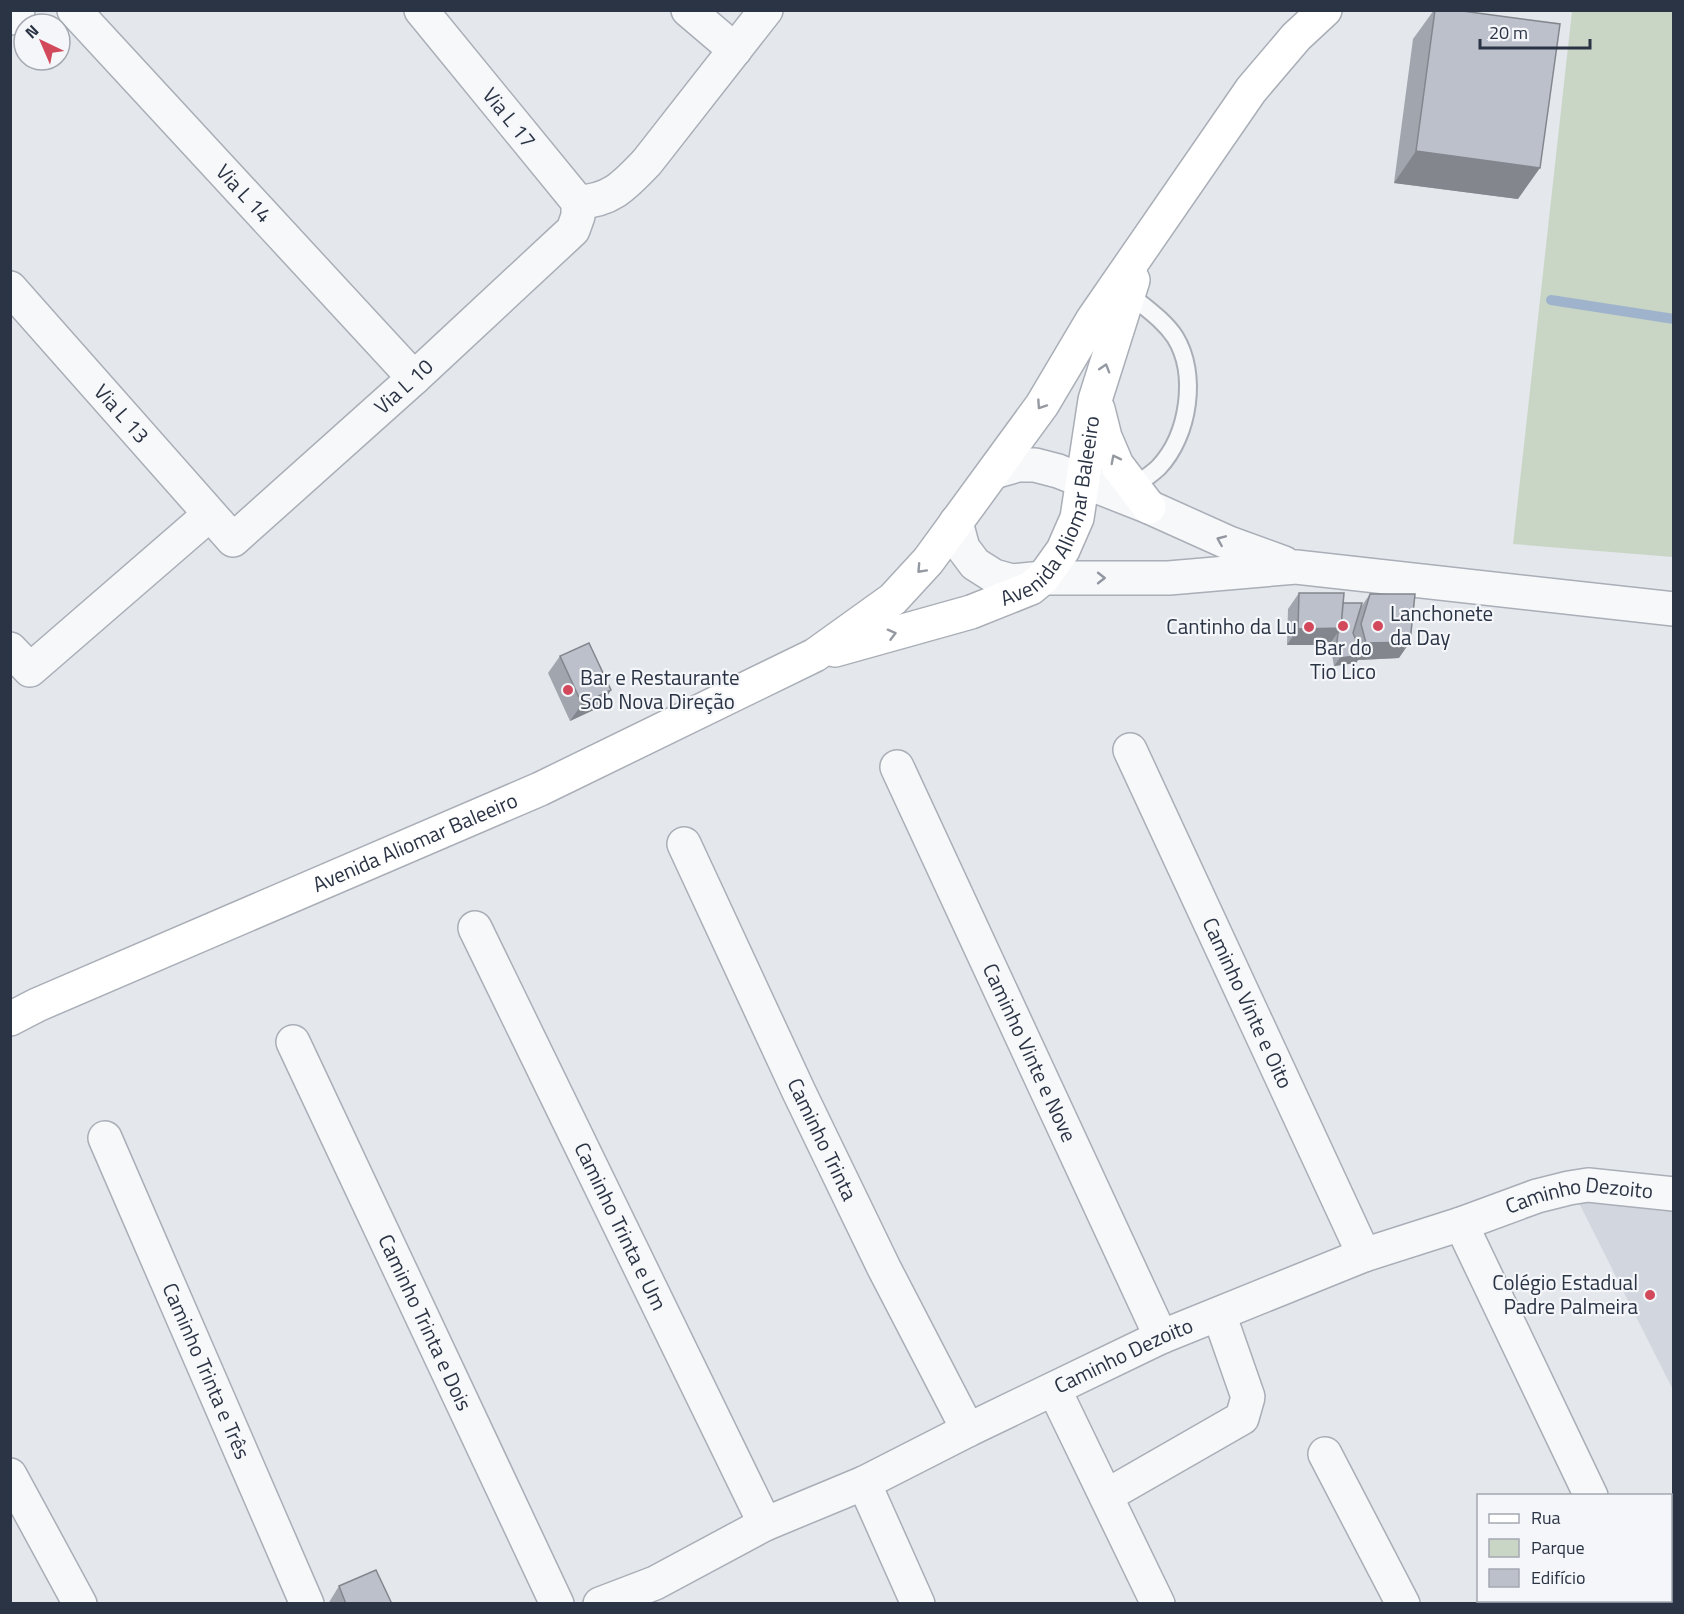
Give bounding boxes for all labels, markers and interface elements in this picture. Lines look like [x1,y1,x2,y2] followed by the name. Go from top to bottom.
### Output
[12,12,72,72] north arrow
[1480,12,1590,50] scale bar
[19,19,44,44] text: N
[1489,19,1528,46] text: 20 m
[475,80,544,155] street label: Via L 17
[209,156,280,230] street label: Via L 14
[367,351,440,422] street label: Via L 10
[1098,363,1110,374] one-way arrow
[87,376,157,450] street label: Via L 13
[1037,399,1049,409] one-way arrow
[995,413,1107,614] street label: Avenida Aliomar Baleeiro
[1111,455,1122,466] one-way arrow
[1216,535,1227,547] one-way arrow
[917,562,928,573] one-way arrow
[1097,572,1106,584] one-way arrow
[1390,597,1493,653] place label: Lanchonete da Day
[1166,610,1297,642] place label: Cantinho da Lu
[1336,619,1350,633] marker: Bar do Tio Lico
[1371,619,1385,633] marker: Lanchonete da Day
[1302,620,1316,634] marker: Cantinho da Lu
[887,629,897,642] one-way arrow
[1310,631,1376,687] place label: Bar do Tio Lico
[580,661,740,717] place label: Bar e Restaurante Sob Nova Direção
[561,683,575,697] marker: Bar e Restaurante Sob Nova Direção
[307,784,522,900] street label: Avenida Aliomar Baleeiro
[1195,912,1302,1094] street label: Caminho Vinte e Oito
[975,958,1086,1147] street label: Caminho Vinte e Nove
[780,1072,866,1206] street label: Caminho Trinta
[567,1137,676,1316] street label: Caminho Trinta e Um
[1500,1168,1655,1221] street label: Caminho Dezoito
[371,1229,481,1416] street label: Caminho Trinta e Dois
[1492,1266,1638,1322] place label: Colégio Estadual Padre Palmeira
[155,1277,259,1464] street label: Caminho Trinta e Três
[1643,1288,1657,1302] marker: Colégio Estadual Padre Palmeira
[1048,1309,1198,1401] street label: Caminho Dezoito
[1477,1494,1672,1602] legend
[1531,1504,1561,1531] text: Rua
[1531,1534,1585,1561] text: Parque
[1531,1564,1585,1591] text: Edifício

